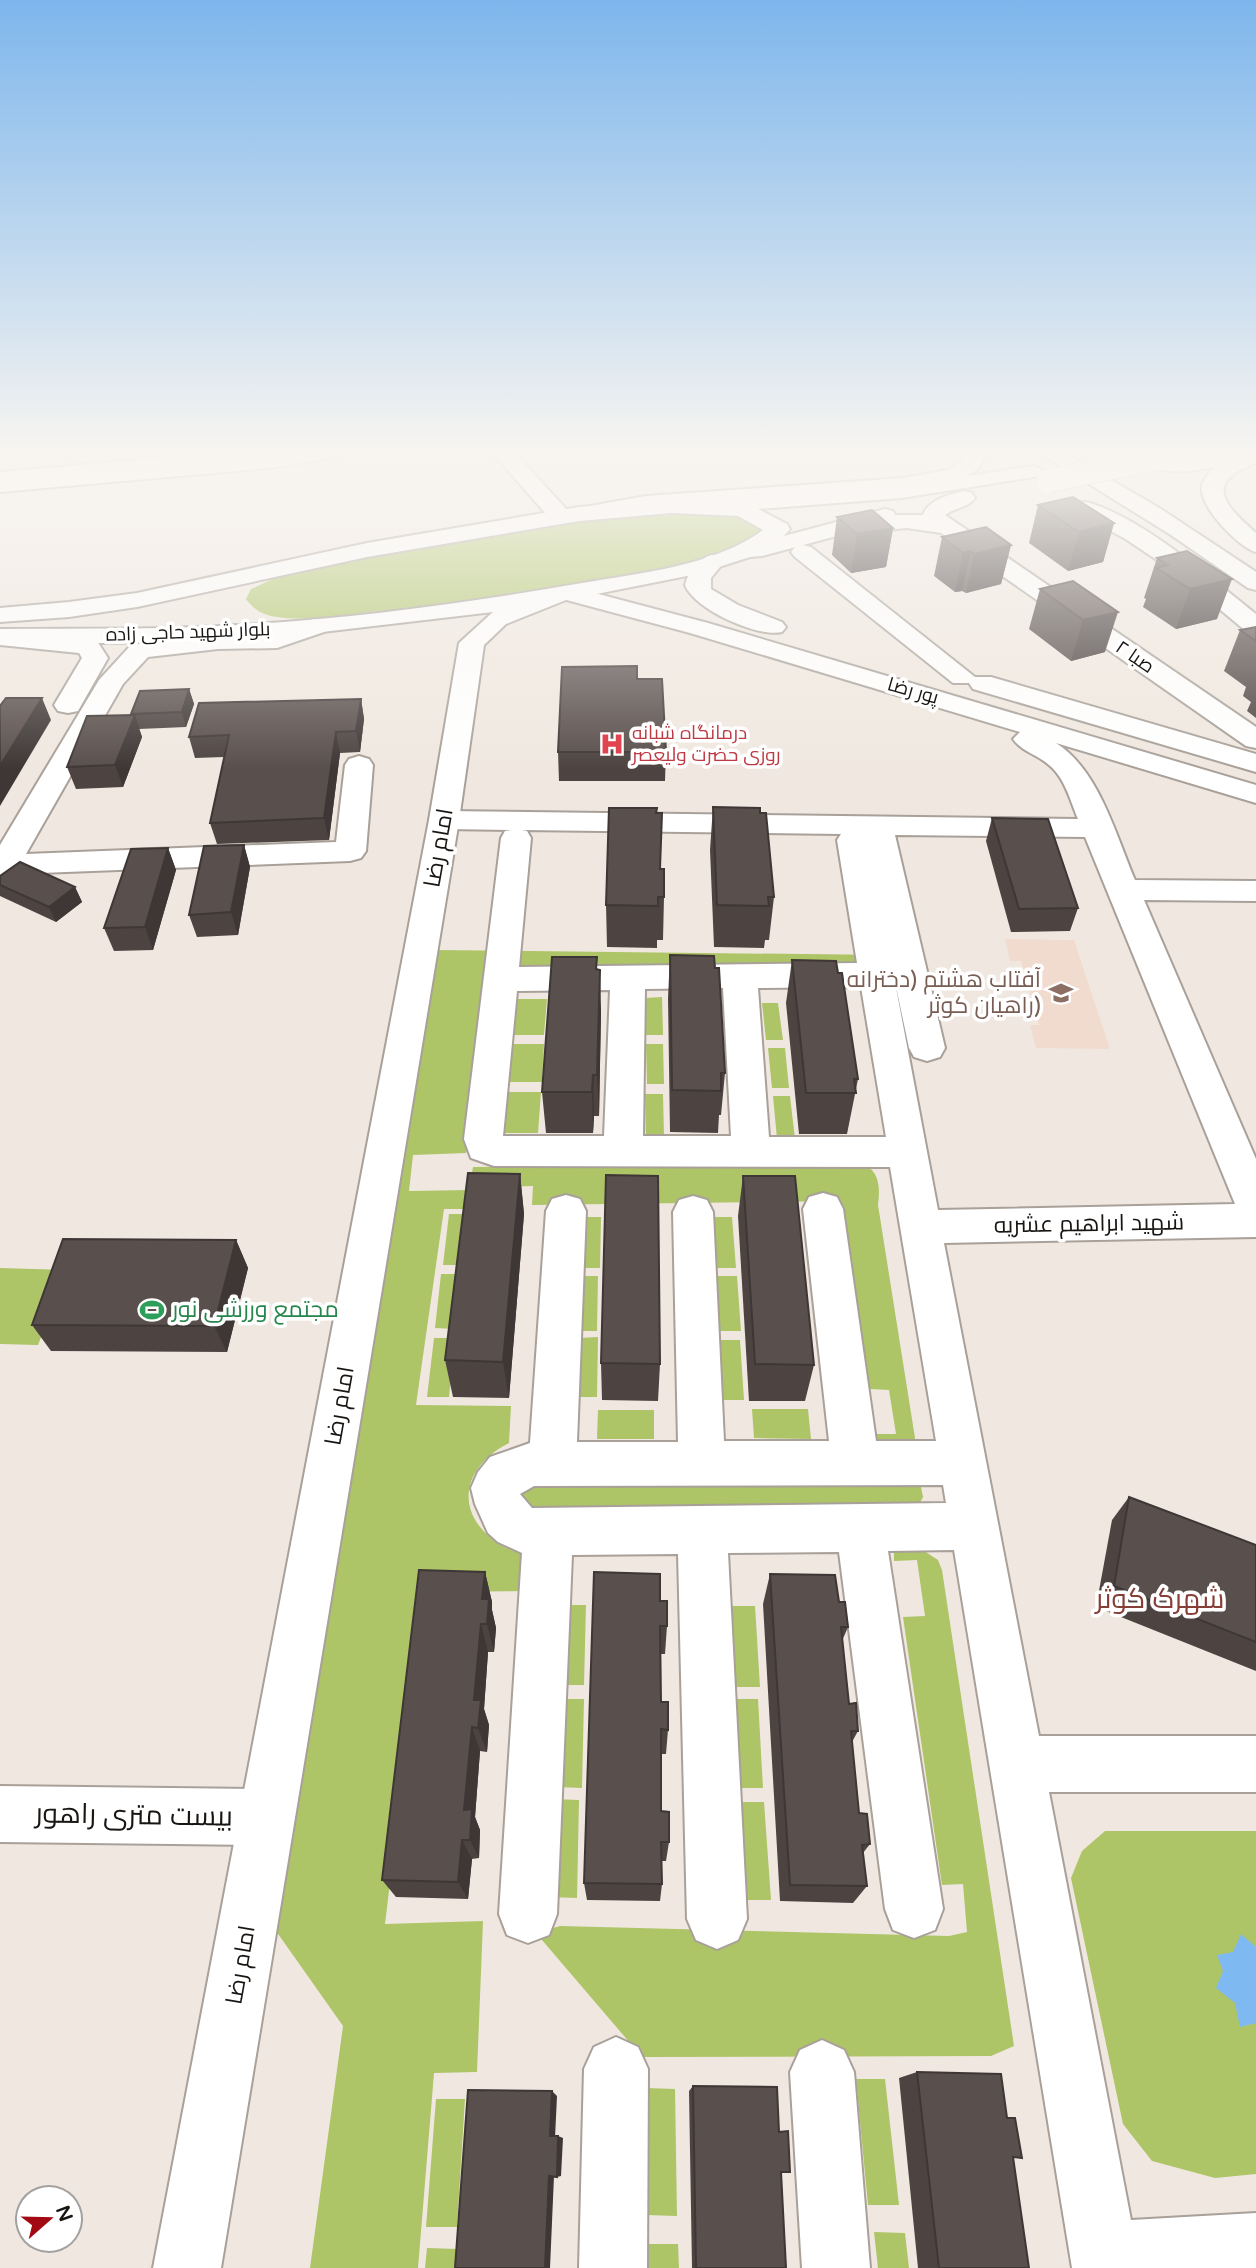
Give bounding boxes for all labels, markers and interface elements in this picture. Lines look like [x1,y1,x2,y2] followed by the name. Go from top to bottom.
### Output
[105,618,271,646] street label: بلوار شهید حاجی زاده
[1112,636,1158,678] street label: صبا ۲
[885,673,941,710] street label: پور رضا
[631,722,781,766] place label: درمانگاه شبانه روزی حضرت ولیعصر
[598,730,626,758] hospital icon: درمانگاه شبانه روزی حضرت ولیعصر
[418,806,461,890] street label: امام رضا
[847,966,1041,1020] place label: آفتاب هشتم (دخترانه راهیان کوثر)
[1047,979,1075,1007] school or university icon: آفتاب هشتم (دخترانه راهیان کوثر)
[994,1208,1184,1241] street label: شهید ابراهیم عشریه
[138,1296,166,1324] sports icon: مجتمع ورزشی نور
[170,1296,339,1325] place label: مجتمع ورزشی نور
[319,1364,362,1448] street label: امام رضا
[1094,1582,1224,1616] district label: شهرک کوثر
[33,1796,233,1834] street label: بیست متری راهور
[220,1923,263,2007] street label: امام رضا
[14,2184,84,2254] north arrow
[51,2203,77,2224] text: N

